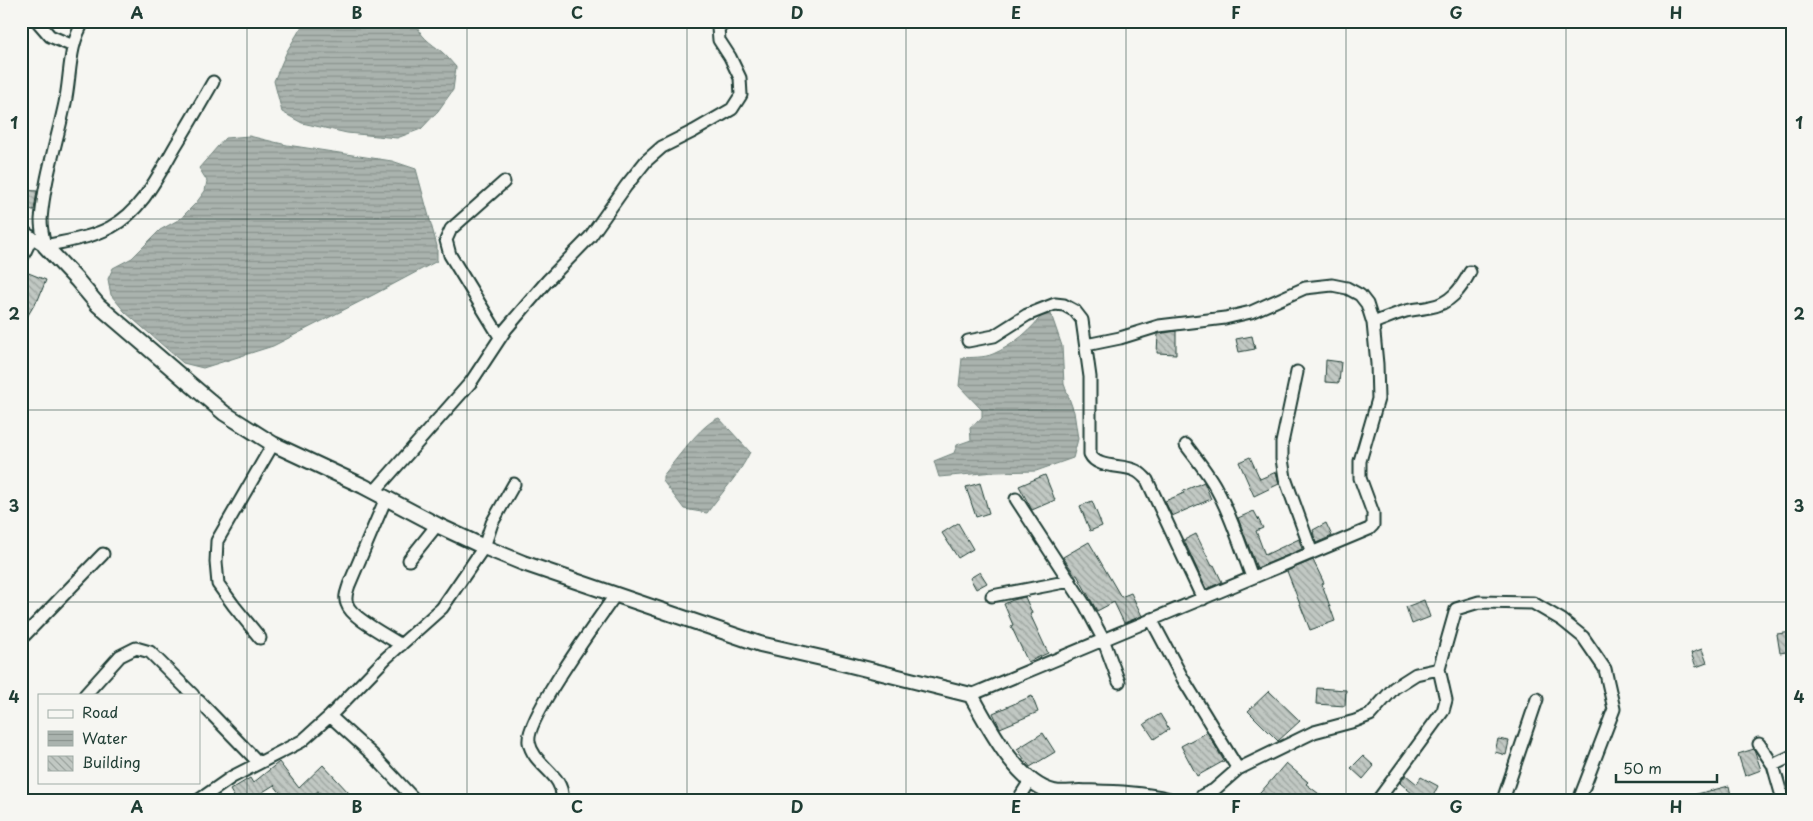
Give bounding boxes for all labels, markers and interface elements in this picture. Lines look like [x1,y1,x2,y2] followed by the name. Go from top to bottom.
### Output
[131,0,144,24] text: A
[352,0,363,24] text: B
[571,0,583,24] text: C
[791,0,803,24] text: D
[1011,0,1021,24] text: E
[1231,0,1241,24] text: F
[1449,0,1463,24] text: G
[1670,0,1682,24] text: H
[10,110,18,134] text: 1
[1795,110,1803,134] text: 1
[8,301,20,325] text: 2
[1793,301,1805,325] text: 2
[9,493,19,517] text: 3
[1794,493,1804,517] text: 3
[9,684,20,708] text: 4
[1794,684,1805,708] text: 4
[38,694,200,784] legend
[82,700,118,723] text: Road
[82,726,127,749] text: Water
[82,750,141,773] text: Building
[1616,751,1717,783] scale bar
[1623,756,1662,779] text: 50 m
[131,794,144,818] text: A
[352,794,363,818] text: B
[571,794,583,818] text: C
[791,794,803,818] text: D
[1011,794,1021,818] text: E
[1231,794,1241,818] text: F
[1449,794,1463,818] text: G
[1670,794,1682,818] text: H

